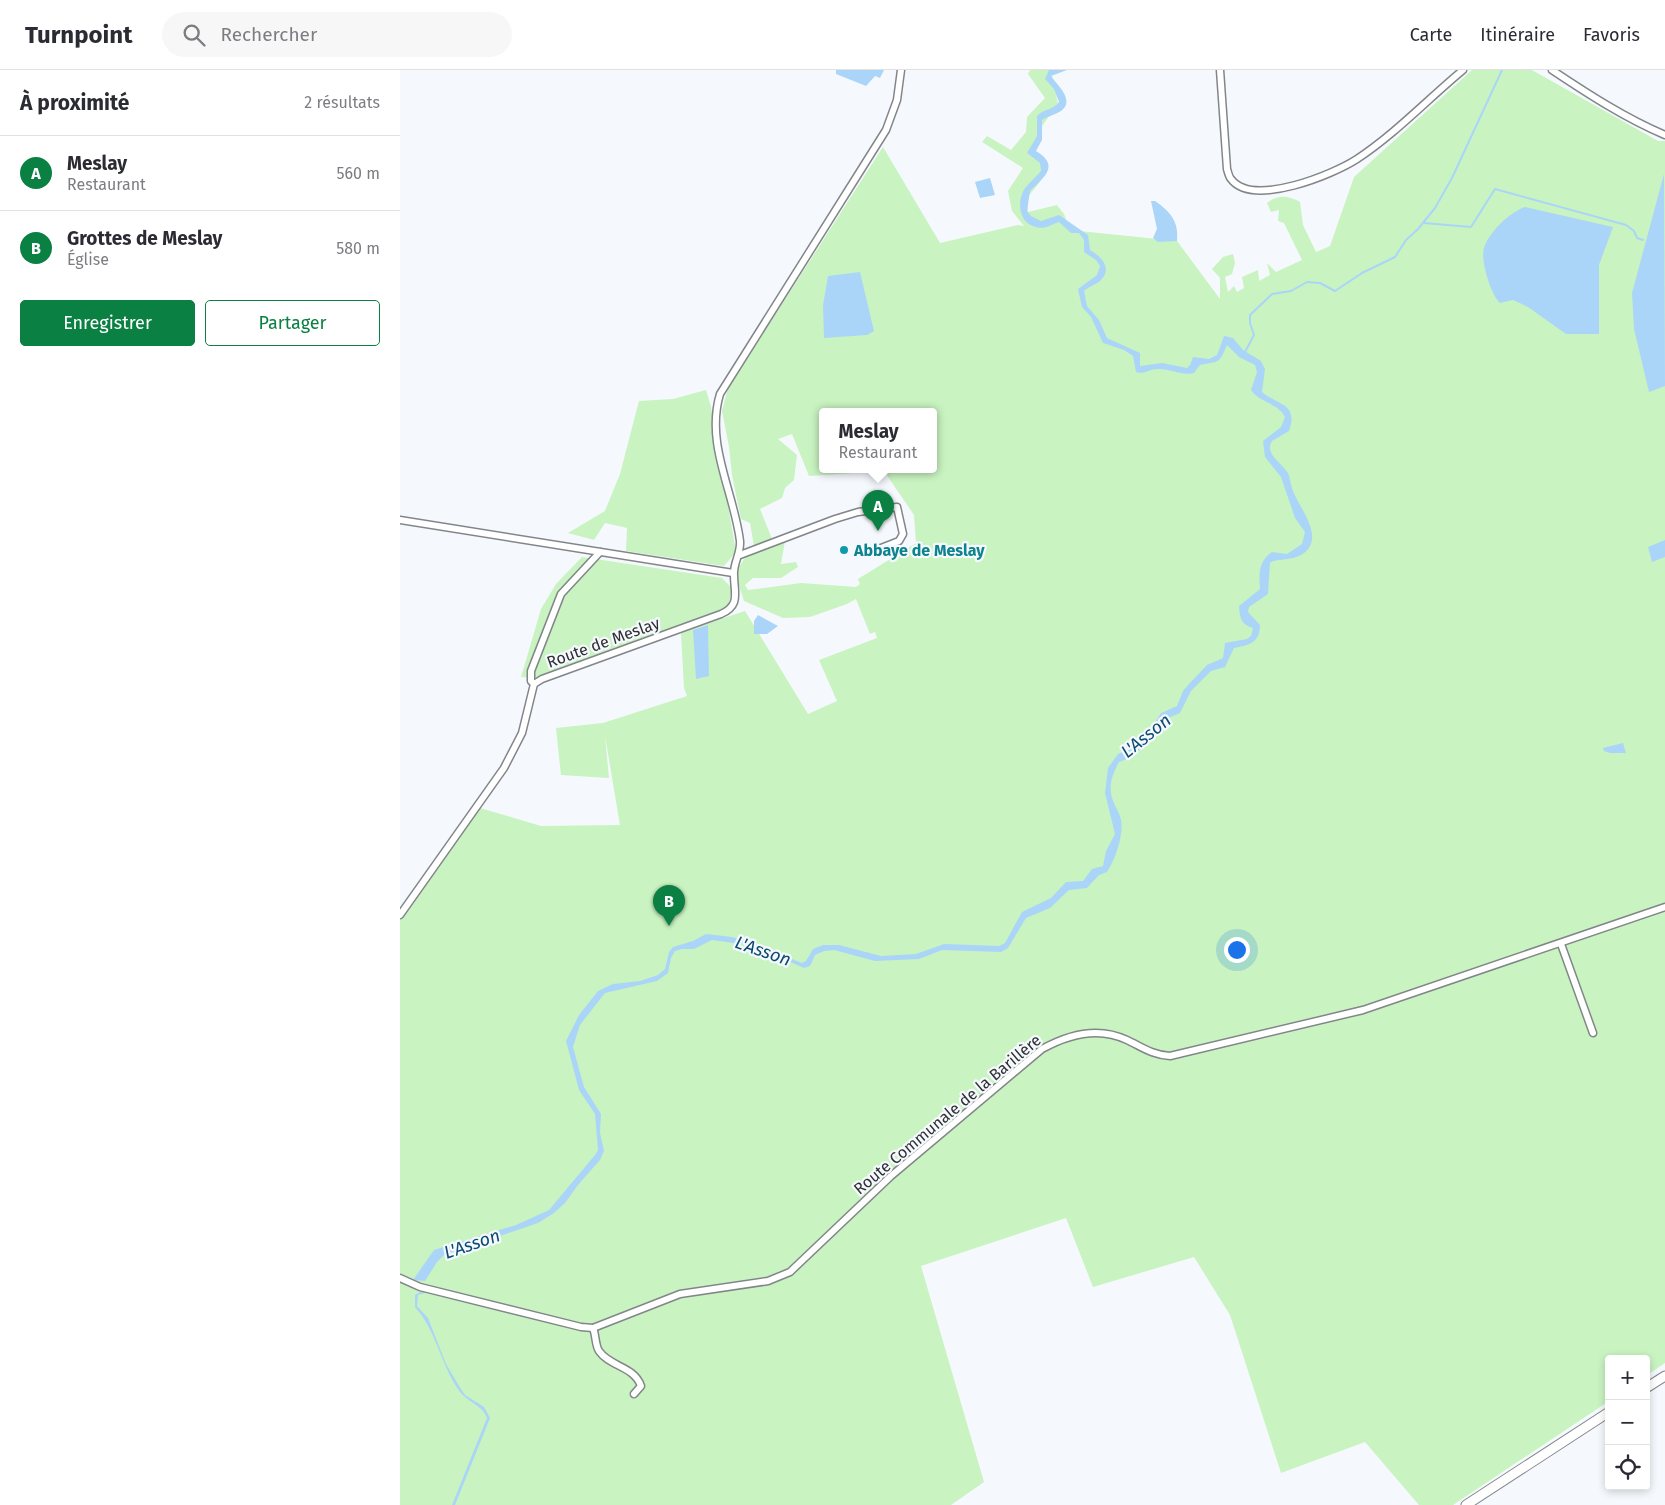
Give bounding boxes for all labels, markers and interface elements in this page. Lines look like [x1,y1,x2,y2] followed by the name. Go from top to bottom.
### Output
[162,12,512,57] search box
[25,21,132,49] text: Turnpoint
[180,21,208,49] icon: search
[220,23,317,46] text: Rechercher
[1410,24,1452,46] text: Carte
[1480,24,1555,46] text: Itinéraire
[1583,24,1640,46] text: Favoris
[20,90,129,116] text: À proximité
[304,93,380,112] text: 2 résultats
[67,152,127,175] text: Meslay
[31,164,41,183] text: A
[337,164,380,183] text: 560 m
[67,175,146,194] text: Restaurant
[67,227,222,250] text: Grottes de Meslay
[31,239,41,258] text: B
[336,239,380,258] text: 580 m
[67,250,109,269] text: Église
[20,300,195,346] button: Enregistrer
[205,300,380,346] button: Partager
[819,408,937,473] popup
[839,420,899,443] text: Meslay
[839,443,917,462] text: Restaurant
[862,490,894,531] pin: A
[853,541,985,560] place label: Abbaye de Meslay
[838,544,850,556] marker: Abbaye de Meslay
[544,613,662,672] street label: Route de Meslay
[1117,709,1175,763] water label: L'Asson
[653,885,685,926] pin: B
[732,931,794,971] water label: L'Asson
[1224,937,1250,963] your location
[850,1030,1045,1198] street label: Route Communale de la Barillère
[441,1224,503,1264] water label: L'Asson
[1605,1355,1650,1490] map controls
[1605,1355,1650,1400] button: +
[1605,1400,1650,1445] button: −
[1605,1445,1650,1490] button: locate

